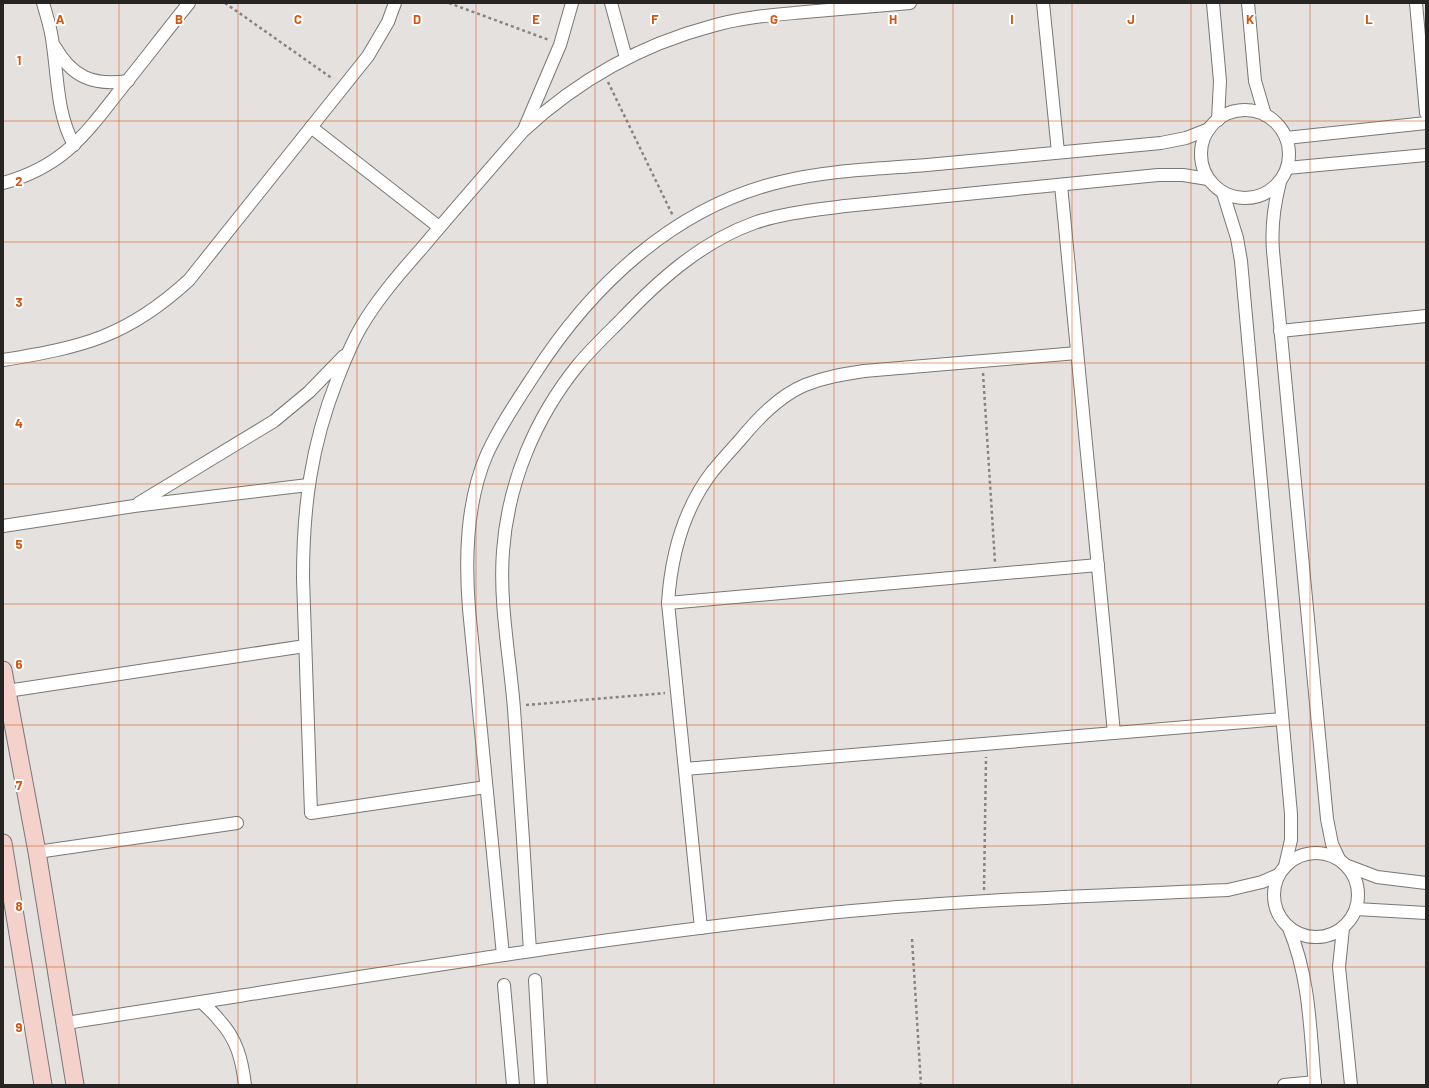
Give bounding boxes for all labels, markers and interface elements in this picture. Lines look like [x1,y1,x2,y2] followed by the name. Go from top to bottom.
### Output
[56,11,65,27] text: A
[175,11,183,27] text: B
[294,11,302,27] text: C
[413,11,421,27] text: D
[532,11,540,27] text: E
[651,11,659,27] text: F
[770,11,778,27] text: G
[889,11,897,27] text: H
[1010,11,1014,27] text: I
[1127,11,1135,27] text: J
[1246,11,1254,27] text: K
[1365,11,1373,27] text: L
[17,52,21,68] text: 1
[15,173,23,189] text: 2
[15,294,23,310] text: 3
[15,415,23,431] text: 4
[15,536,23,552] text: 5
[16,656,23,672] text: 6
[16,777,23,793] text: 7
[15,898,23,914] text: 8
[16,1019,23,1035] text: 9

